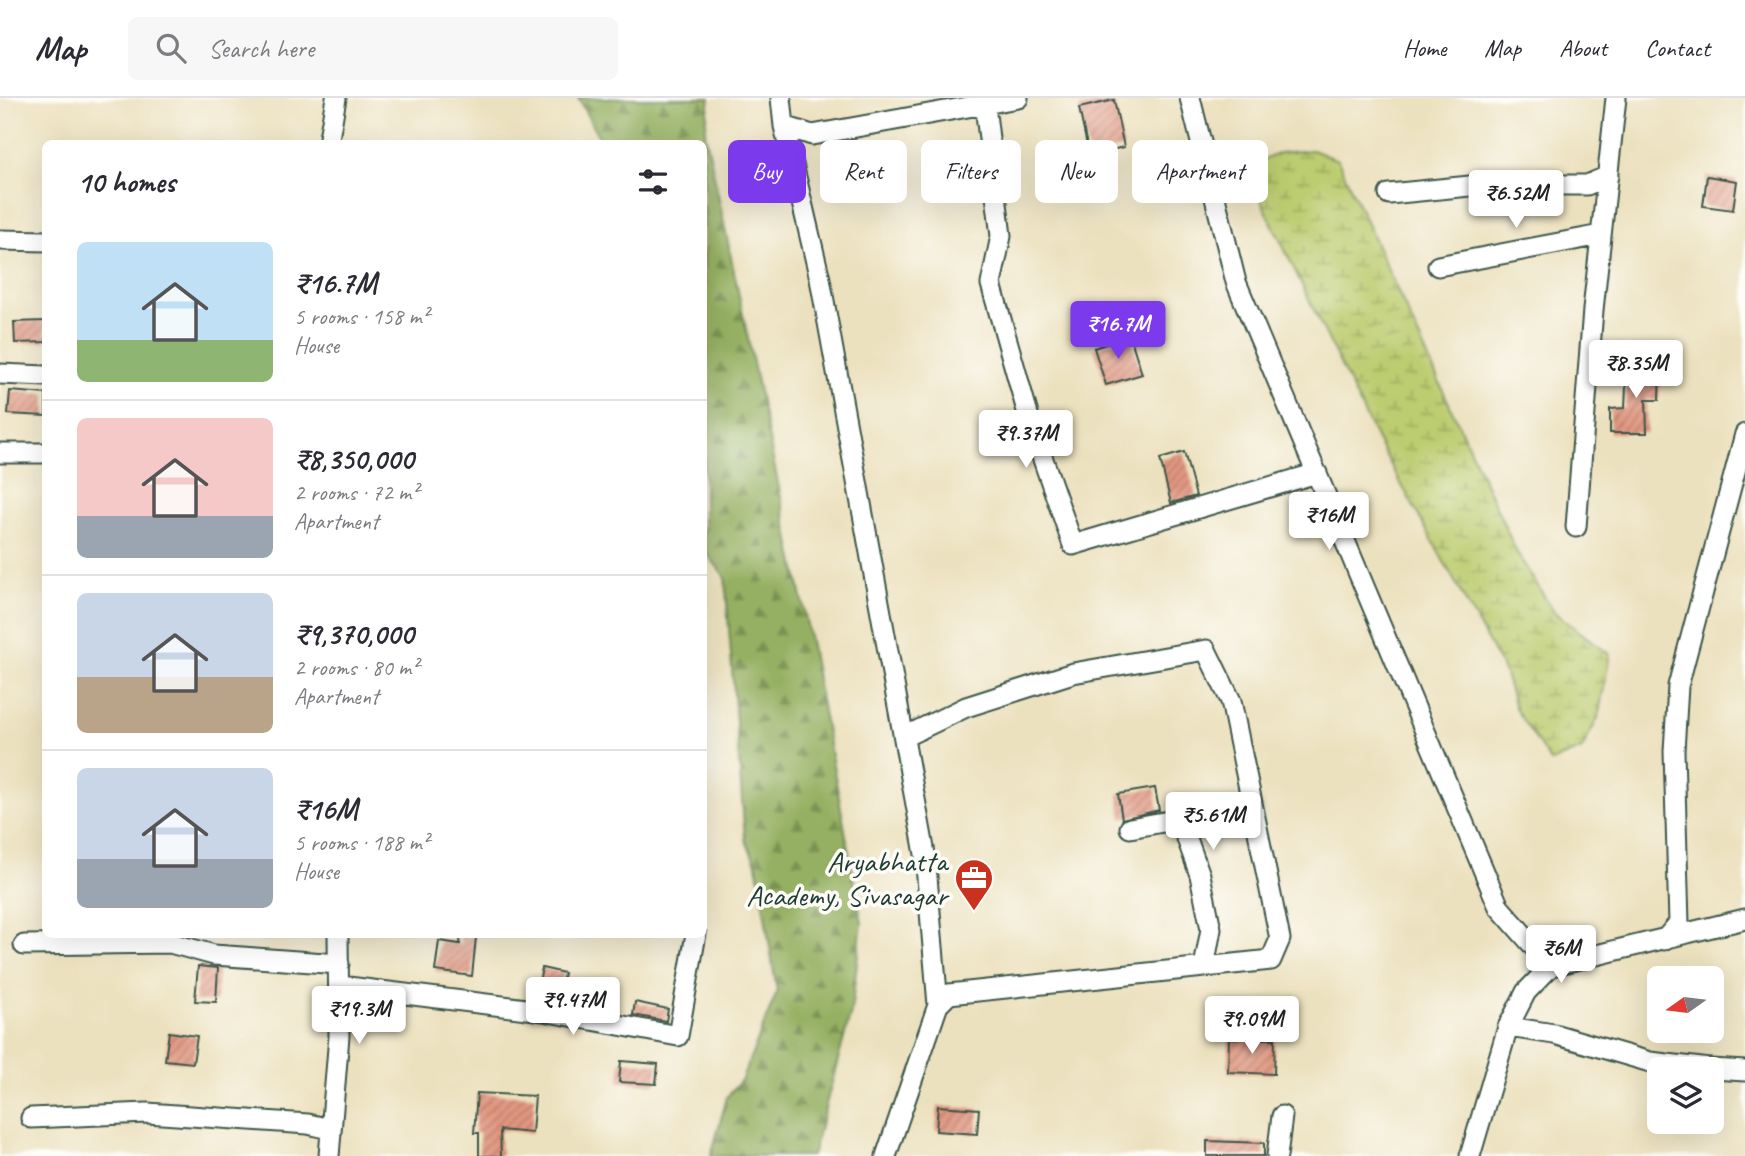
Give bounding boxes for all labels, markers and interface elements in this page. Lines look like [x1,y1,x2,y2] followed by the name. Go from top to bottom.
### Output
[128,17,618,80] search box
[35,27,86,69] text: Map
[152,29,190,67] icon: search
[208,32,314,65] text: Search here
[1403,33,1446,63] text: Home
[1484,33,1521,63] text: Map
[1559,33,1607,63] text: About
[1645,33,1710,63] text: Contact
[728,140,806,203] chip: Buy
[820,140,907,203] chip: Rent
[921,140,1021,203] chip: Filters
[1035,140,1118,203] chip: New
[1132,140,1268,203] chip: Apartment
[77,163,175,201] text: 10 homes
[634,163,672,201] icon: filters
[1459,170,1573,230] pin: ₹6.52M
[1485,178,1547,207] text: ₹6.52M
[294,264,376,302] text: ₹16.7M
[133,270,217,354] icon: home
[294,302,429,331] text: 5 rooms · 158 m²
[1061,302,1175,361] pin: ₹16.7M
[1086,309,1150,338] text: ₹16.7M
[294,331,339,360] text: House
[1579,341,1693,400] pin: ₹8.35M
[1605,348,1667,377] text: ₹8.35M
[969,410,1083,470] pin: ₹9.37M
[995,418,1057,447] text: ₹9.37M
[294,440,413,478] text: ₹8,350,000
[133,446,217,530] icon: home
[294,478,418,507] text: 2 rooms · 72 m²
[1288,492,1370,552] pin: ₹16M
[1305,500,1353,529] text: ₹16M
[294,507,379,536] text: Apartment
[294,615,413,653] text: ₹9,370,000
[133,621,217,705] icon: home
[294,653,418,682] text: 2 rooms · 80 m²
[294,682,379,711] text: Apartment
[294,790,357,828] text: ₹16M
[1156,792,1270,852] pin: ₹5.61M
[133,796,217,880] icon: home
[1182,800,1244,829] text: ₹5.61M
[294,828,429,857] text: 5 rooms · 188 m²
[746,842,950,914] place label: Aryabhatta Academy, Sivasagar
[294,857,339,886] text: House
[953,857,995,912] office icon: Aryabhatta Academy, Sivasagar
[1527,926,1595,985] pin: ₹6M
[1542,933,1580,962] text: ₹6M
[1647,966,1724,1043] north arrow
[1647,966,1724,1134] map controls
[516,978,630,1037] pin: ₹9.47M
[542,985,604,1014] text: ₹9.47M
[302,986,416,1046] pin: ₹19.3M
[328,994,390,1023] text: ₹19.3M
[1195,996,1309,1056] pin: ₹9.09M
[1221,1004,1283,1033] text: ₹9.09M
[1647,1057,1724,1134] button: layers

